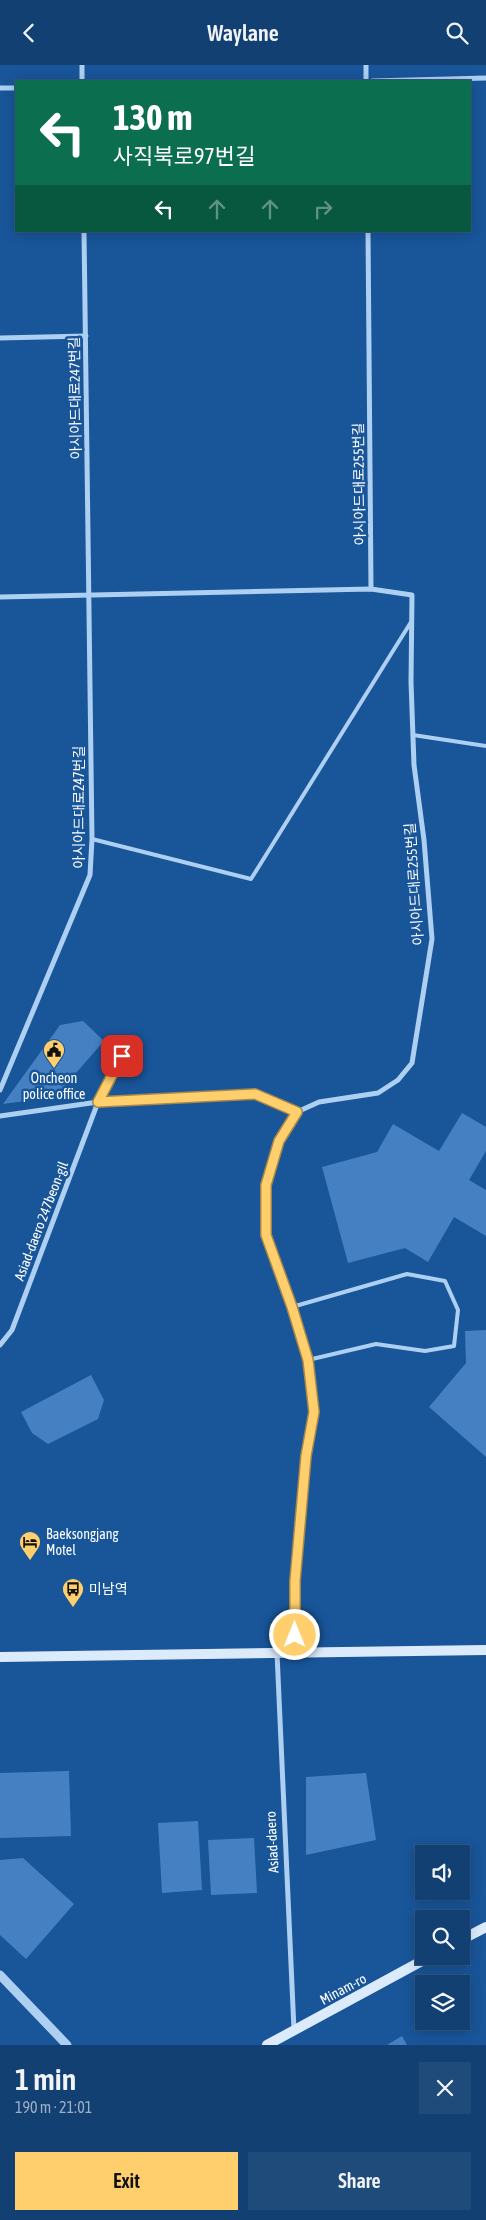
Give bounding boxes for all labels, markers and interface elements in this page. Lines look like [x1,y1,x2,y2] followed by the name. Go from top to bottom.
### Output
[15,19,43,47] icon: back
[443,19,471,47] icon: search
[207,20,279,46] text: Waylane
[113,97,192,137] text: 130 m
[30,100,95,165] icon: left
[113,143,255,169] text: 사직북로97번길
[150,195,178,223] icon: left
[203,195,231,223] icon: ahead
[256,195,284,223] icon: ahead
[309,195,337,223] icon: right
[66,336,84,460] street label: 아시아드대로247번길
[350,422,368,546] street label: 아시아드대로255번길
[71,746,87,868] street label: 아시아드대로247번길
[402,822,426,946] street label: 아시아드대로255번길
[101,1035,143,1077] pin
[42,1038,66,1069] public building icon: Oncheon police office
[108,1042,136,1070] icon: arrive
[23,1070,85,1102] place label: Oncheon police office
[11,1159,71,1283] street label: Asiad-daero 247beon-gil
[46,1526,119,1558] place label: Baeksongjang Motel
[18,1530,42,1561] hotel icon: Baeksongjang Motel
[61,1577,85,1608] bus stop icon: 미남역
[89,1581,128,1597] place label: 미남역
[268,1608,320,1660] position arrow
[262,1811,282,1873] street label: Asiad-daero
[415,1845,470,2030] map controls
[415,1845,470,1900] button: sound
[415,1910,470,1965] button: search
[317,1970,369,2008] street label: Minam-ro
[415,1975,470,2030] button: layers
[15,2062,76,2096] text: 1 min
[419,2062,471,2114] button: close
[15,2098,92,2116] text: 190 m · 21:01
[15,2152,238,2210] button: Exit
[248,2152,471,2210] button: Share

